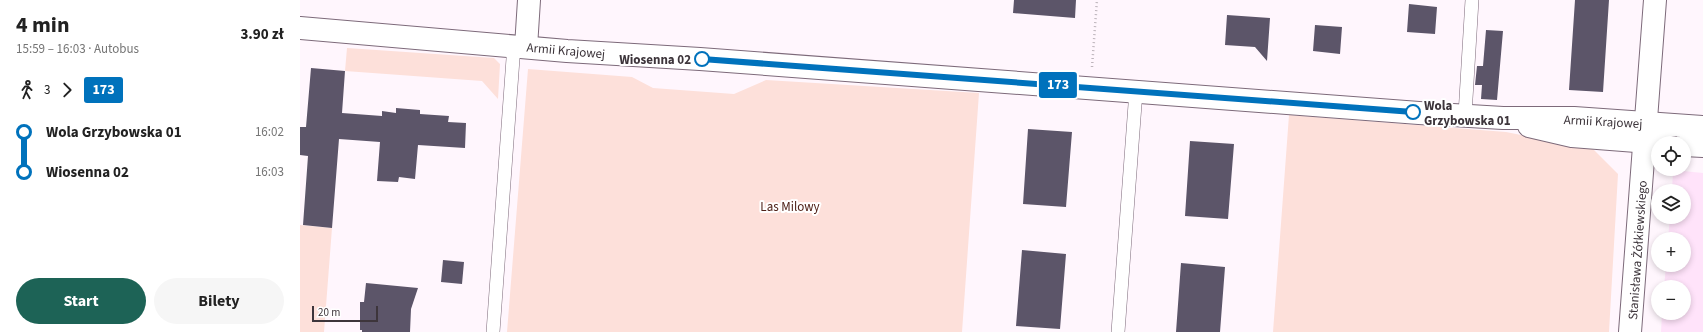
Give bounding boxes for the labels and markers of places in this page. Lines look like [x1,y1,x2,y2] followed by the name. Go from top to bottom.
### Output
[619,51,691,69] place label: Wiosenna 02
[694,51,710,67] marker: Wiosenna 02
[1424,97,1511,130] place label: Wola Grzybowska 01
[1405,104,1421,120] marker: Wola Grzybowska 01

